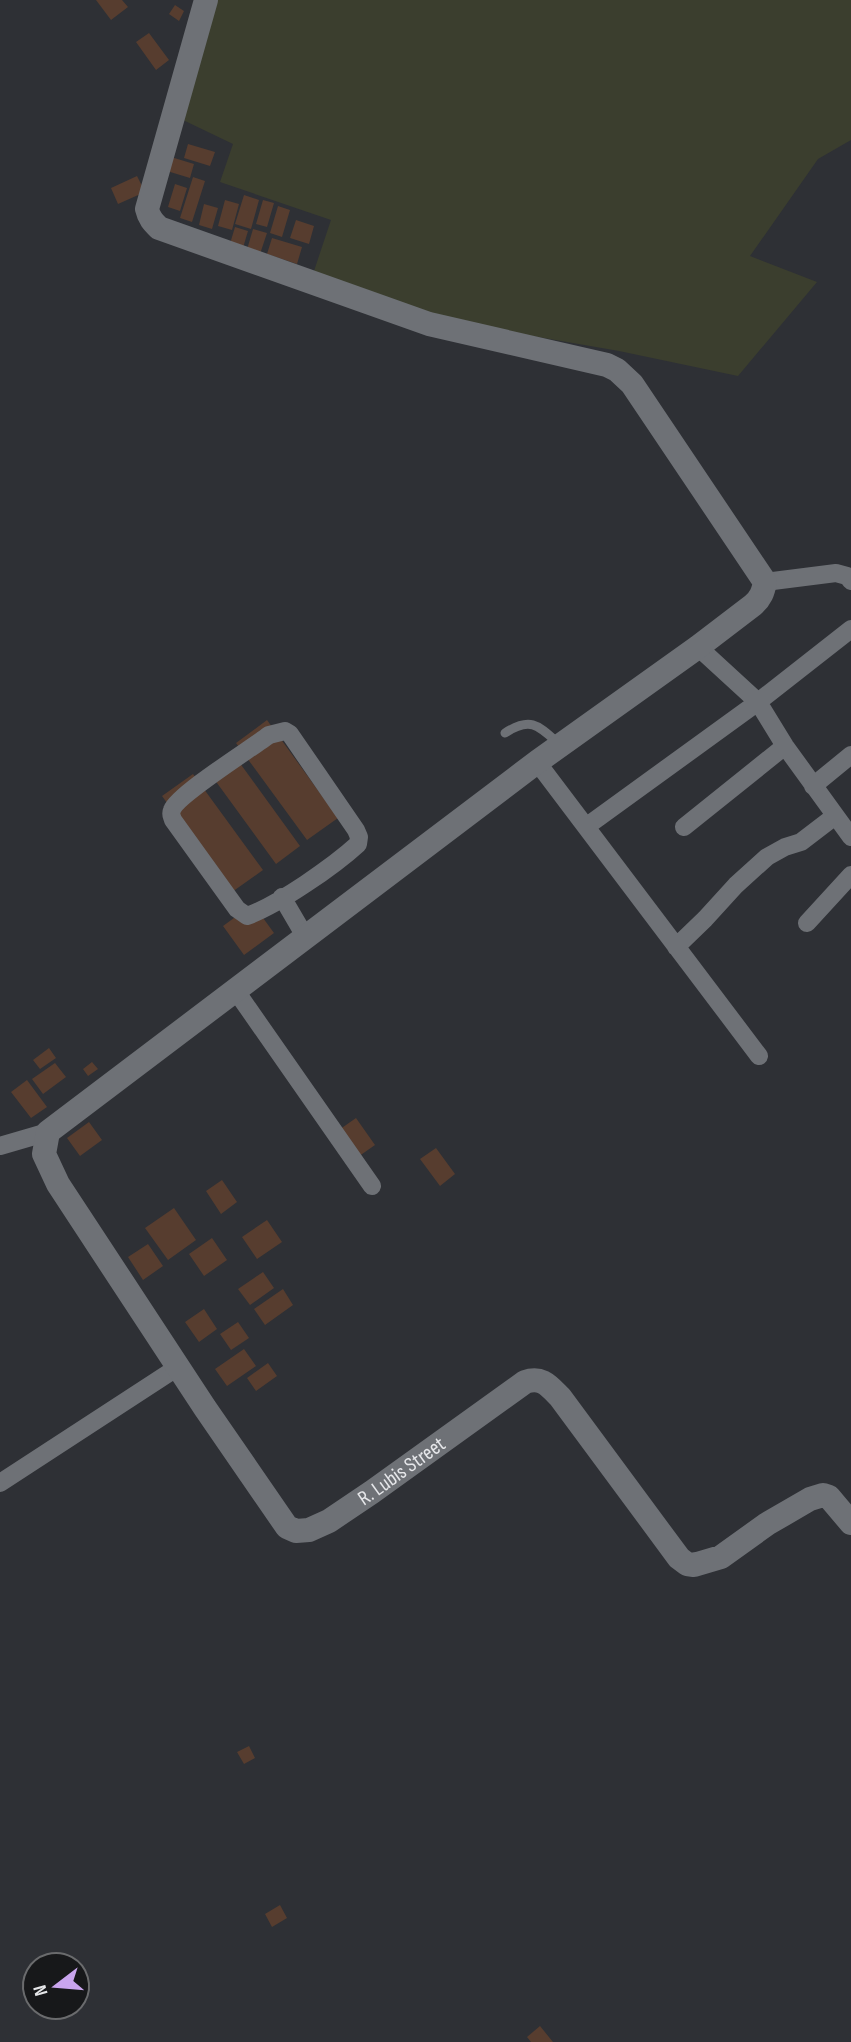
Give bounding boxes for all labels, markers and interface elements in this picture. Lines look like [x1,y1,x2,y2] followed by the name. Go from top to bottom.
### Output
[353,1432,450,1511] street label: R. Lubis Street
[21,1951,91,2021] north arrow
[29,1982,54,1998] text: N

